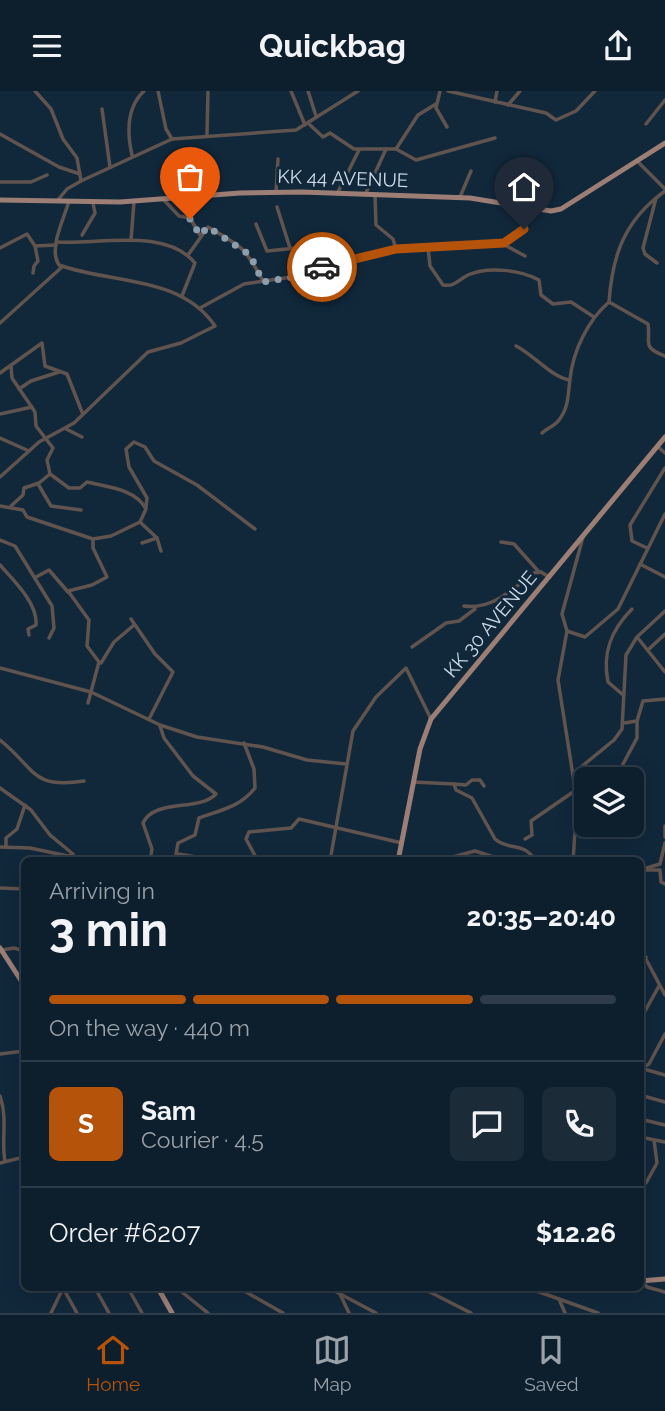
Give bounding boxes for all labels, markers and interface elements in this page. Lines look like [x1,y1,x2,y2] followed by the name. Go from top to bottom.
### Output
[28,27,66,65] icon: menu
[259,27,406,64] text: Quickbag
[599,27,637,65] icon: share
[160,147,220,219] pin
[494,157,554,229] pin
[171,158,209,196] icon: bag
[277,165,409,191] street label: KK 44 AVENUE
[505,168,543,206] icon: home
[287,232,357,302] courier
[303,248,341,286] icon: car
[439,566,541,682] street label: KK 30 AVENUE
[574,767,644,837] map controls
[574,767,644,837] button: layers
[49,877,155,904] text: Arriving in
[466,902,616,932] text: 20:35–20:40
[49,903,168,957] text: 3 min
[49,1014,250,1041] text: On the way · 440 m
[450,1087,524,1161] button: chat
[542,1087,616,1161] button: phone
[141,1096,196,1126] text: Sam
[78,1109,94,1139] text: S
[141,1126,264,1153] text: Courier · 4.5
[49,1218,200,1248] text: Order #6207
[536,1218,616,1248] text: $12.26
[86,1331,140,1395] tab: Home
[313,1331,352,1395] tab: Map
[524,1331,579,1395] tab: Saved

